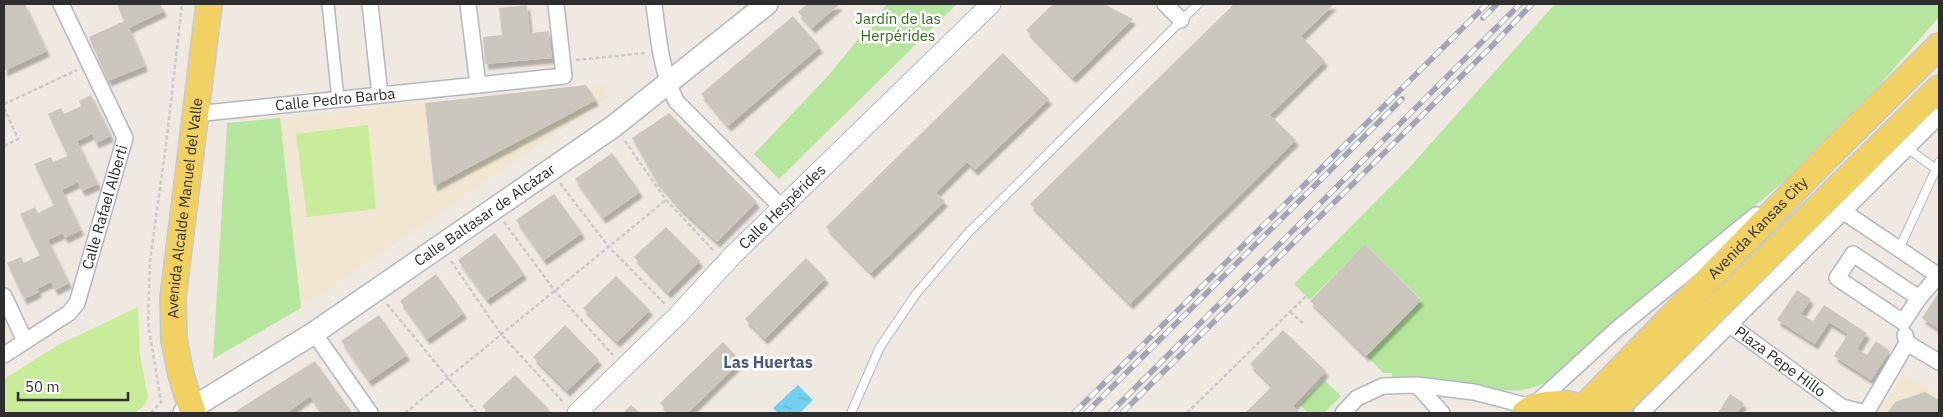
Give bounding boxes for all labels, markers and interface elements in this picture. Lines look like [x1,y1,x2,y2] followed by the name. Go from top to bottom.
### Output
[855,9,941,45] park label: Jardín de las Herpérides
[274,84,396,115] street label: Calle Pedro Barba
[163,97,206,319] street label: Avenida Alcalde Manuel del Valle
[77,143,132,272] street label: Calle Rafael Alberti
[410,159,559,270] street label: Calle Baltasar de Alcázar
[735,160,829,253] street label: Calle Hespérides
[1704,172,1812,283] street label: Avenida Kansas City
[1731,322,1830,401] street label: Plaza Pepe Hillo
[723,352,813,372] district label: Las Huertas
[18,370,128,402] scale bar
[25,377,60,396] text: 50 m

